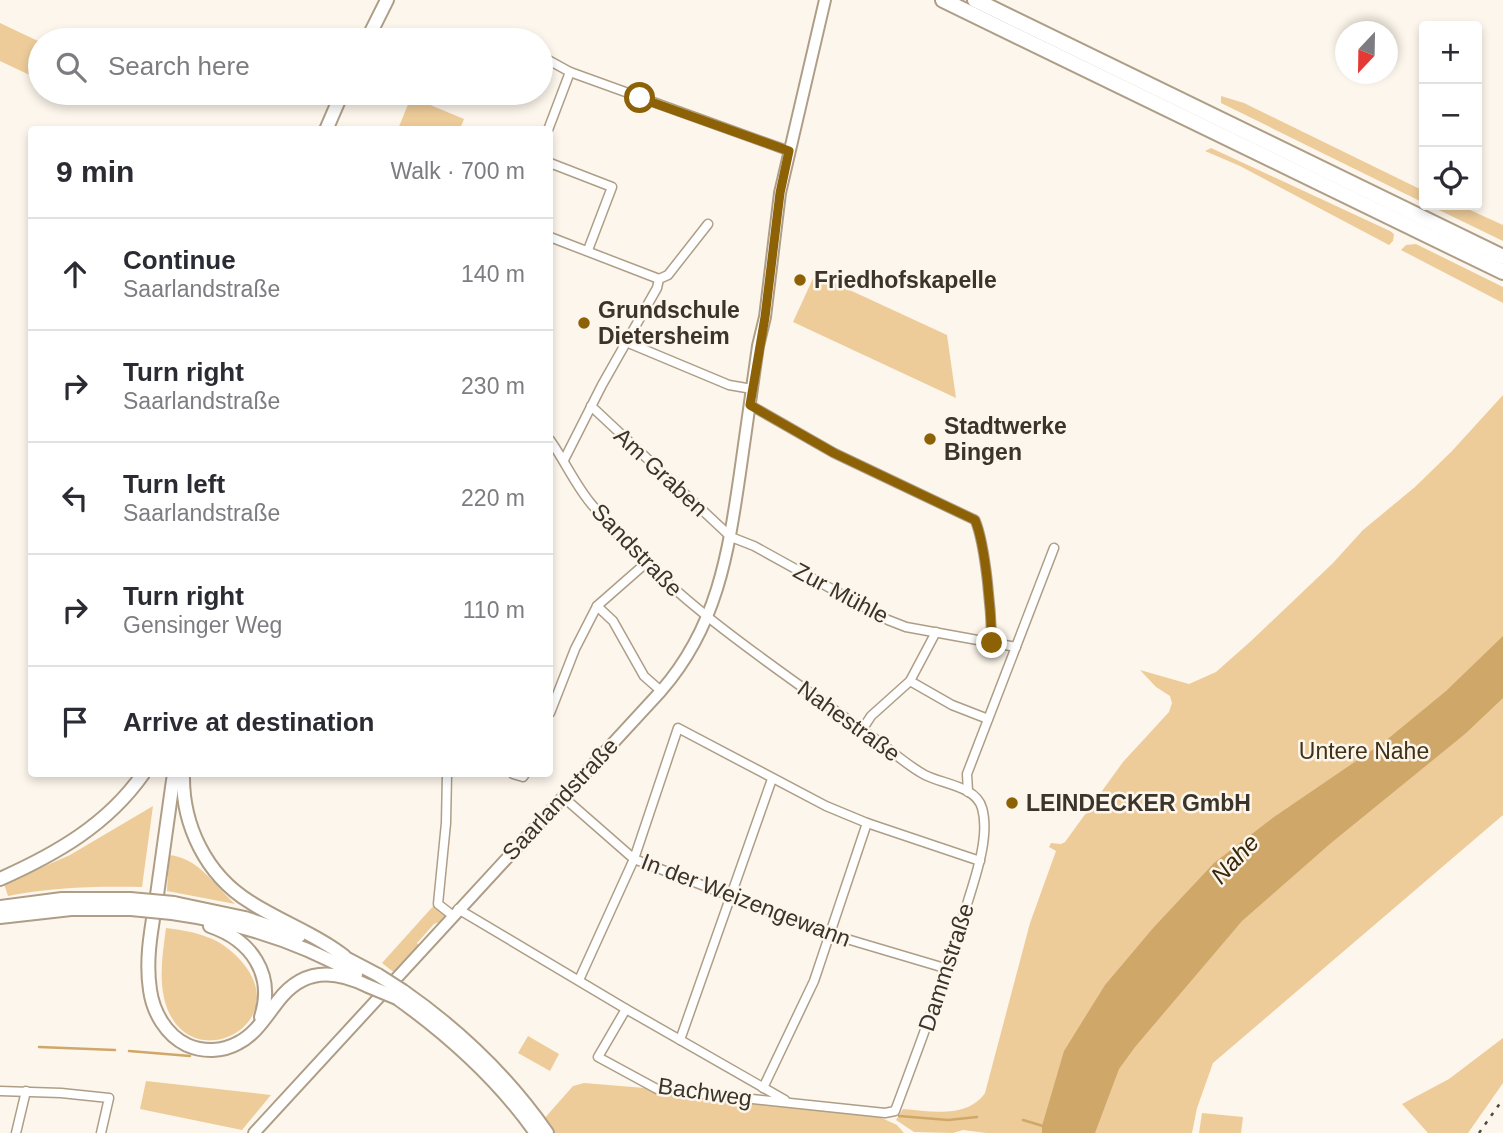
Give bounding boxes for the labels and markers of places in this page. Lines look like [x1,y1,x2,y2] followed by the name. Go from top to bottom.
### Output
[814,267,997,293] place label: Friedhofskapelle
[792,272,808,288] marker: Friedhofskapelle
[598,297,740,349] place label: Grundschule Dietersheim
[576,315,592,331] marker: Grundschule Dietersheim
[944,413,1067,465] place label: Stadtwerke Bingen
[922,431,938,447] marker: Stadtwerke Bingen
[1026,790,1251,816] place label: LEINDECKER GmbH
[1004,795,1020,811] marker: LEINDECKER GmbH

